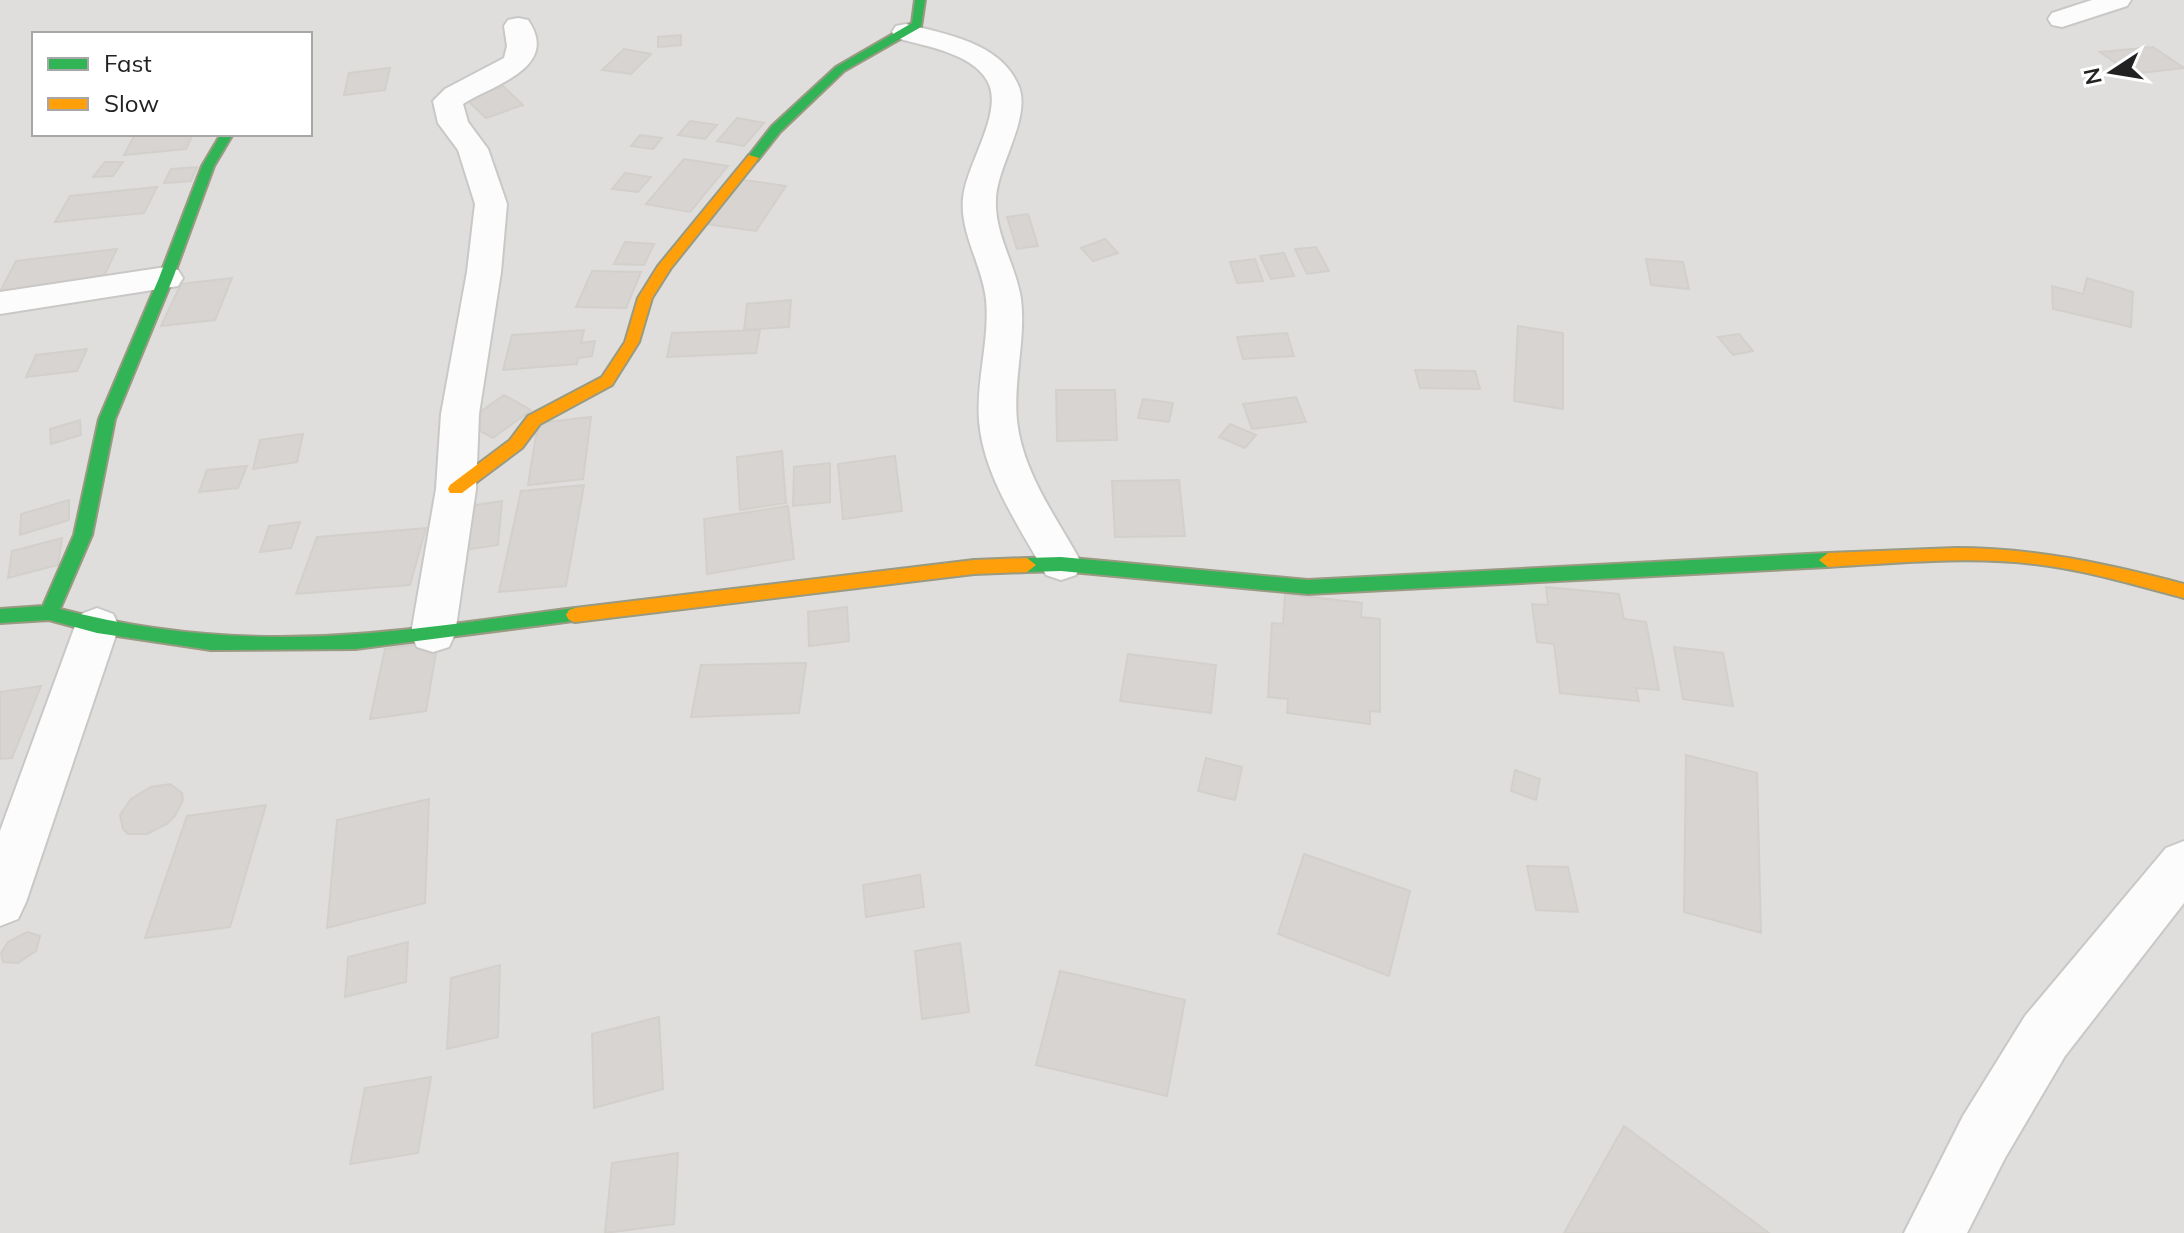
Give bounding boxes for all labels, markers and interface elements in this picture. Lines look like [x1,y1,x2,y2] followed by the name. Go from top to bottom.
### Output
[32,32,312,136] legend
[2072,32,2152,112] north arrow
[104,48,152,78] text: Fast
[2077,65,2108,87] text: N
[104,88,159,118] text: Slow

